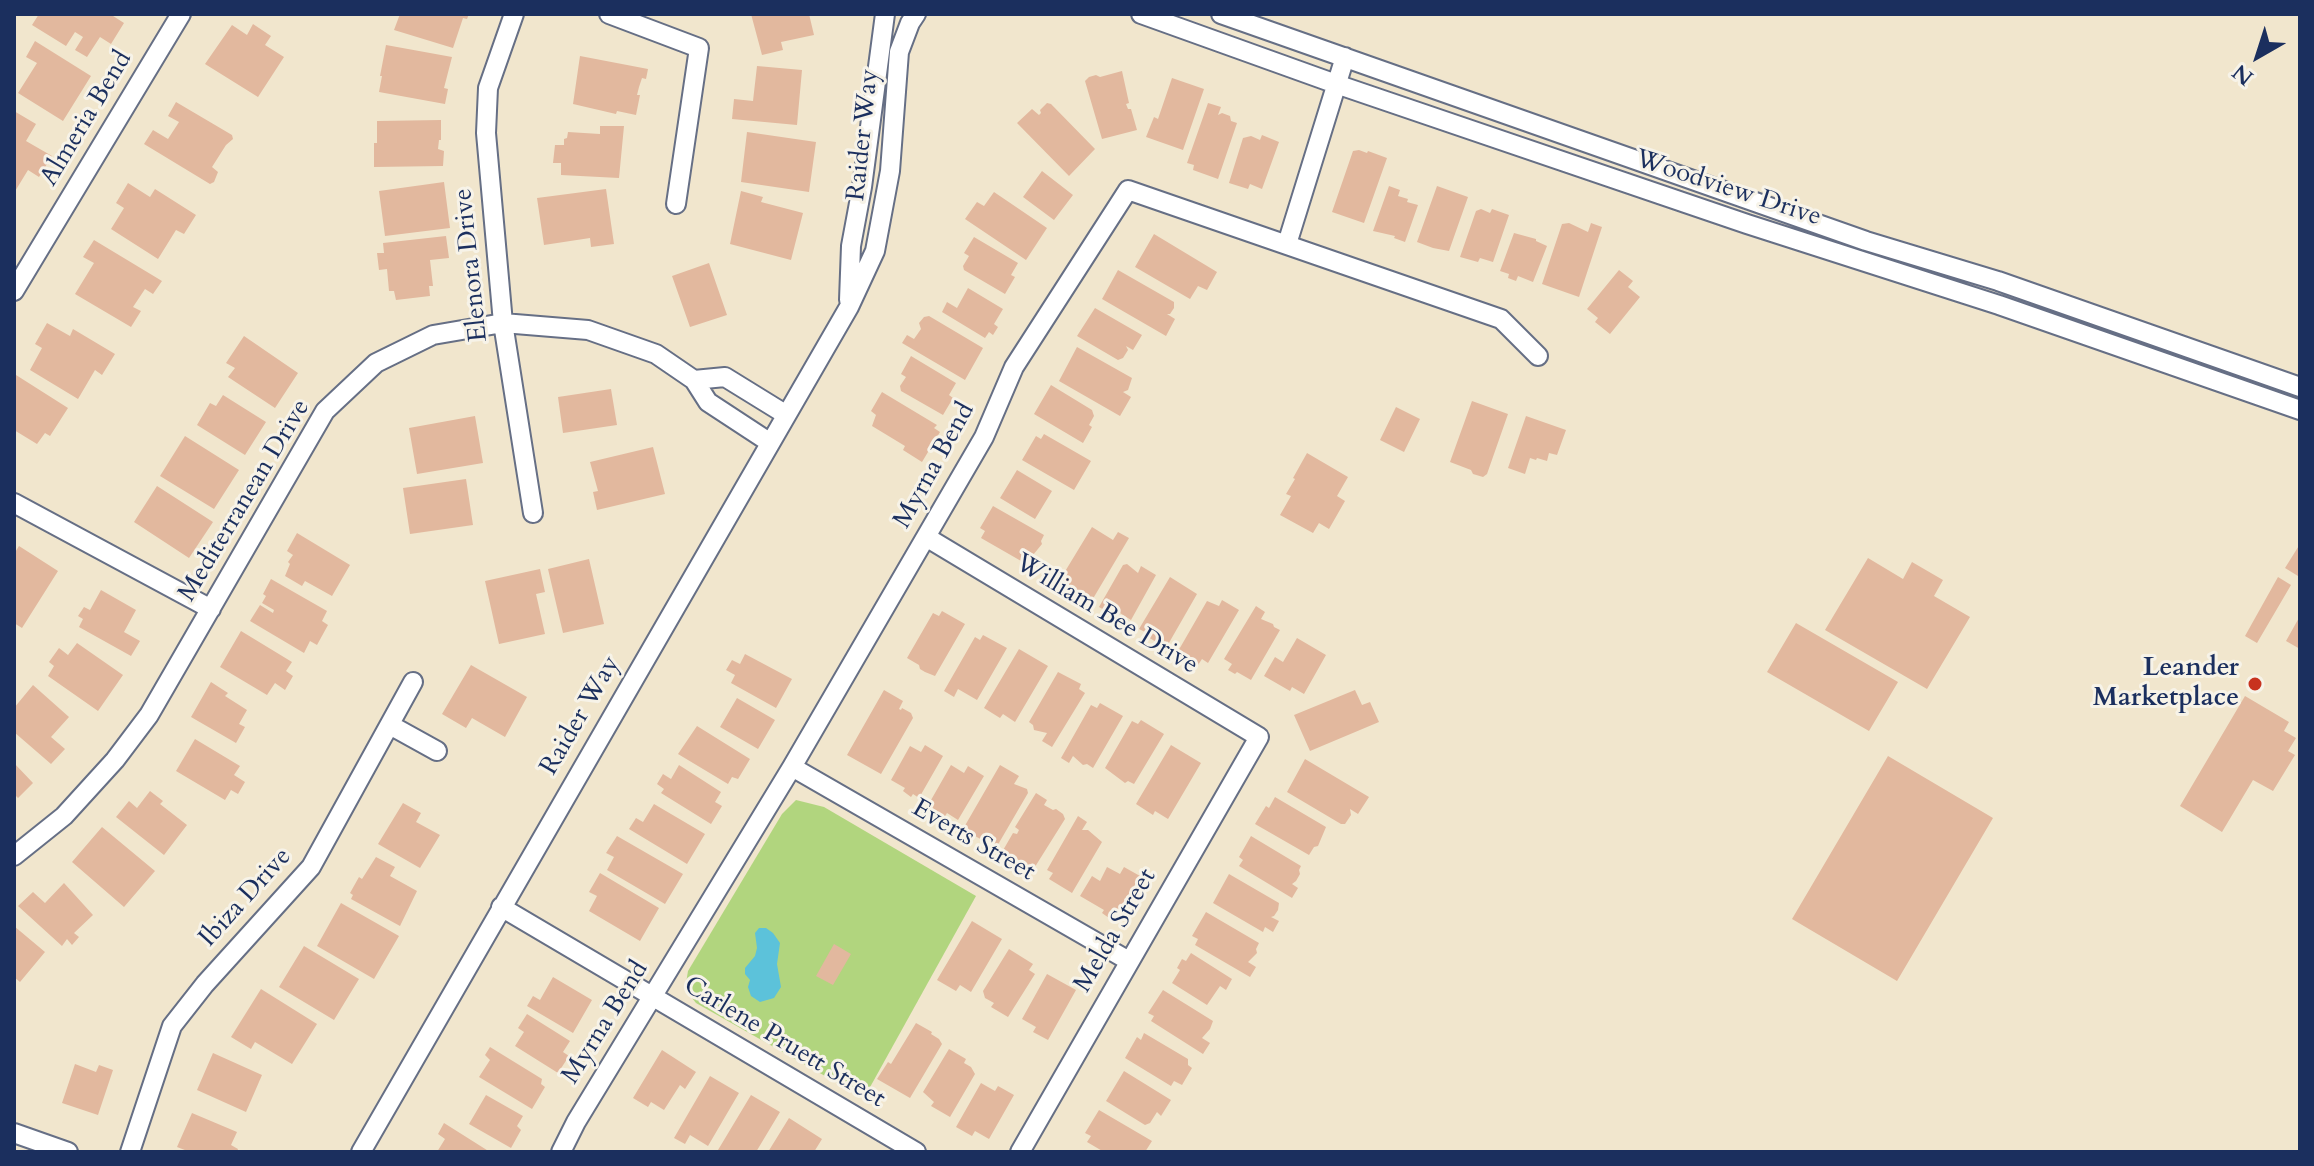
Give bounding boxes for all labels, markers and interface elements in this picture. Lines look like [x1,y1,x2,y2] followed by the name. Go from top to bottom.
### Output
[2218,16,2298,96] north arrow
[34,46,140,192] street label: Almeria Bend
[2226,57,2260,92] text: N
[842,68,886,202] street label: Raider Way
[1631,144,1825,234] street label: Woodview Drive
[448,187,496,343] street label: Elenora Drive
[172,394,318,608] street label: Mediterranean Drive
[888,398,982,534] street label: Myrna Bend
[1009,548,1203,682] street label: William Bee Drive
[534,651,628,781] street label: Raider Way
[2093,653,2239,714] place label: Leander Marketplace
[2246,675,2264,693] marker: Leander Marketplace
[906,793,1040,889] street label: Everts Street
[193,842,299,954] street label: Ibiza Drive
[1068,864,1164,998] street label: Melda Street
[556,956,656,1090] street label: Myrna Bend
[678,971,890,1115] street label: Carlene Pruett Street

